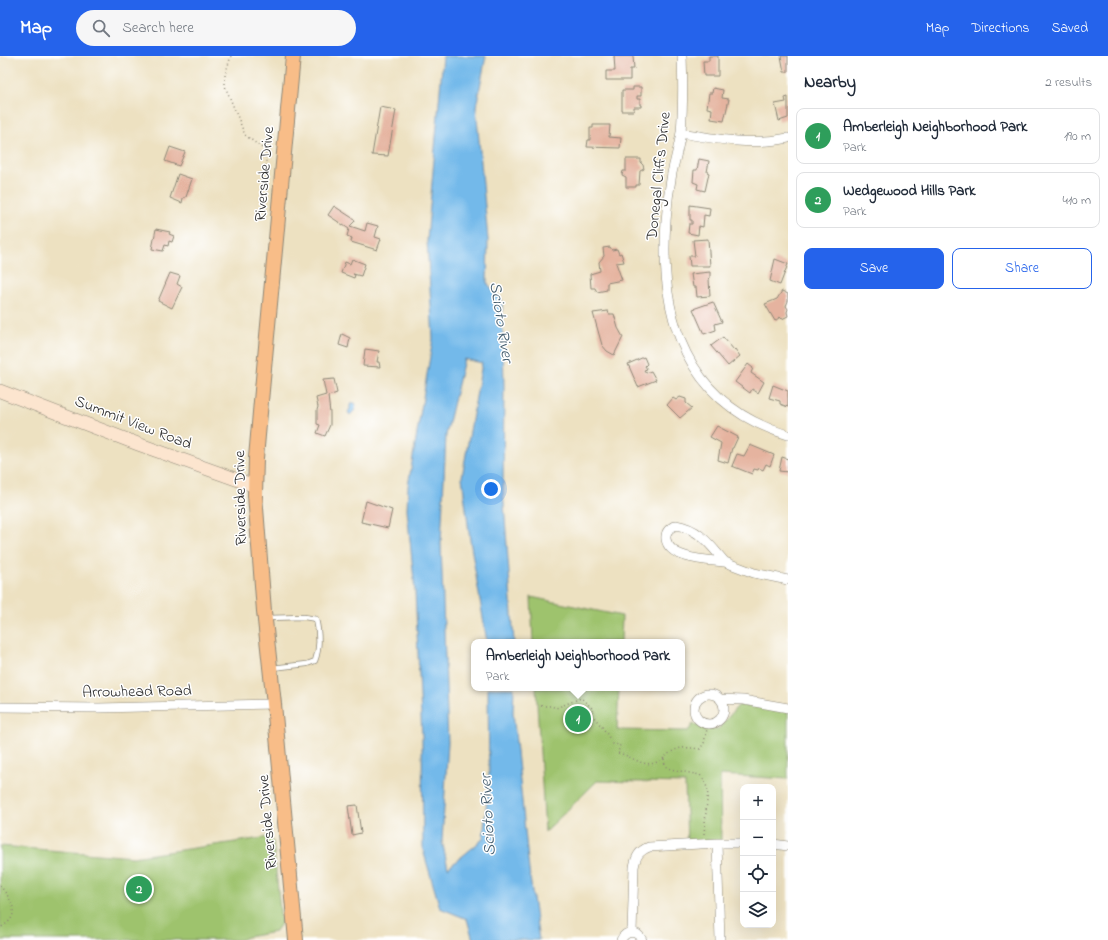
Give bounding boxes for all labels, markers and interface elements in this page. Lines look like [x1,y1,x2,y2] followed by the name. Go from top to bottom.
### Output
[76,10,356,46] search box
[20,15,52,42] text: Map
[90,17,112,39] icon: search
[122,17,194,39] text: Search here
[926,18,949,39] text: Map
[971,18,1029,39] text: Directions
[1051,18,1088,39] text: Saved
[804,70,856,95] text: Nearby
[1045,73,1092,92] text: 2 results
[640,110,678,242] street label: Donegal Cliffs Drive
[843,116,1027,138] text: Amberleigh Neighborhood Park
[249,125,281,222] street label: Riverside Drive
[816,127,820,146] text: 1
[1064,127,1091,146] text: 190 m
[843,138,867,157] text: Park
[843,180,976,202] text: Wedgewood Hills Park
[815,191,821,210] text: 2
[1063,191,1091,210] text: 410 m
[843,202,867,221] text: Park
[804,248,944,289] button: Save
[952,248,1092,289] button: Share
[482,280,520,367] water label: Scioto River
[71,390,195,456] street label: Summit View Road
[228,449,254,546] street label: Riverside Drive
[481,479,501,499] your location
[471,639,685,691] popup
[486,645,670,667] text: Amberleigh Neighborhood Park
[486,667,509,686] text: Park
[82,679,192,705] street label: Arrowhead Road
[565,704,591,734] pin: 1
[473,771,503,856] water label: Scioto River
[252,773,284,870] street label: Riverside Drive
[740,784,776,928] map controls
[740,784,776,820] button: +
[740,820,776,856] button: −
[740,856,776,892] button: locate
[126,874,152,904] pin: 2
[740,892,776,928] button: layers

